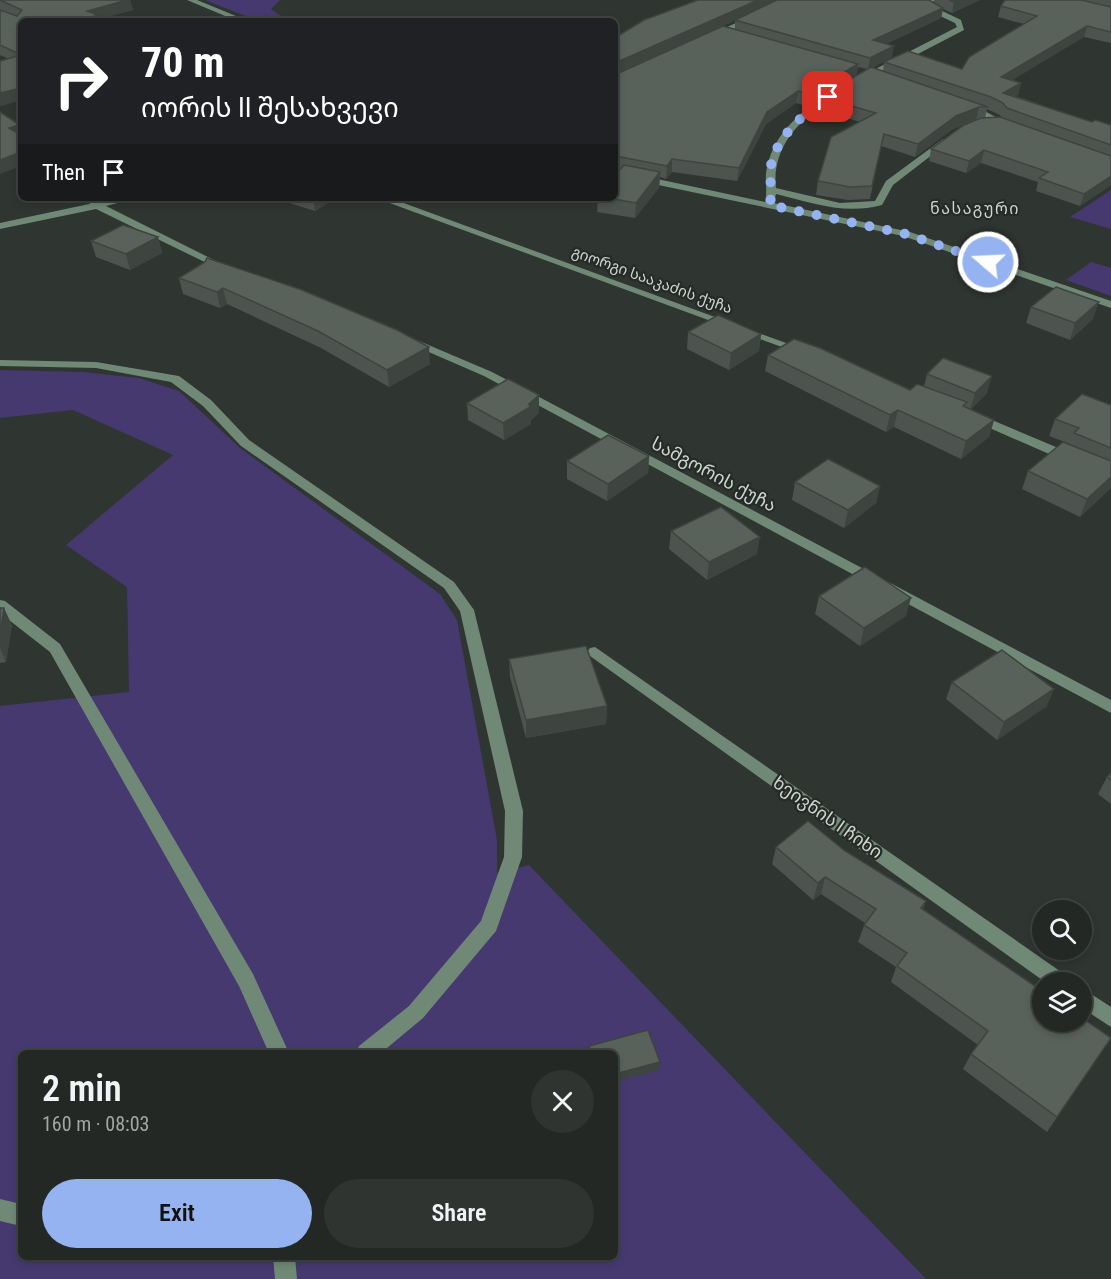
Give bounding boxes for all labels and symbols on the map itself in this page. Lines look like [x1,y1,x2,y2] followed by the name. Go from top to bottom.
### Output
[802,71,853,122] pin
[930,199,1020,218] district label: ნასაგური
[956,230,1020,294] position arrow
[569,243,735,317] street label: გიორგი სააკაძის ქუჩა
[648,432,780,517] street label: სამგორის ქუჩა
[769,771,887,863] street label: ხეივნის I ჩიხი

